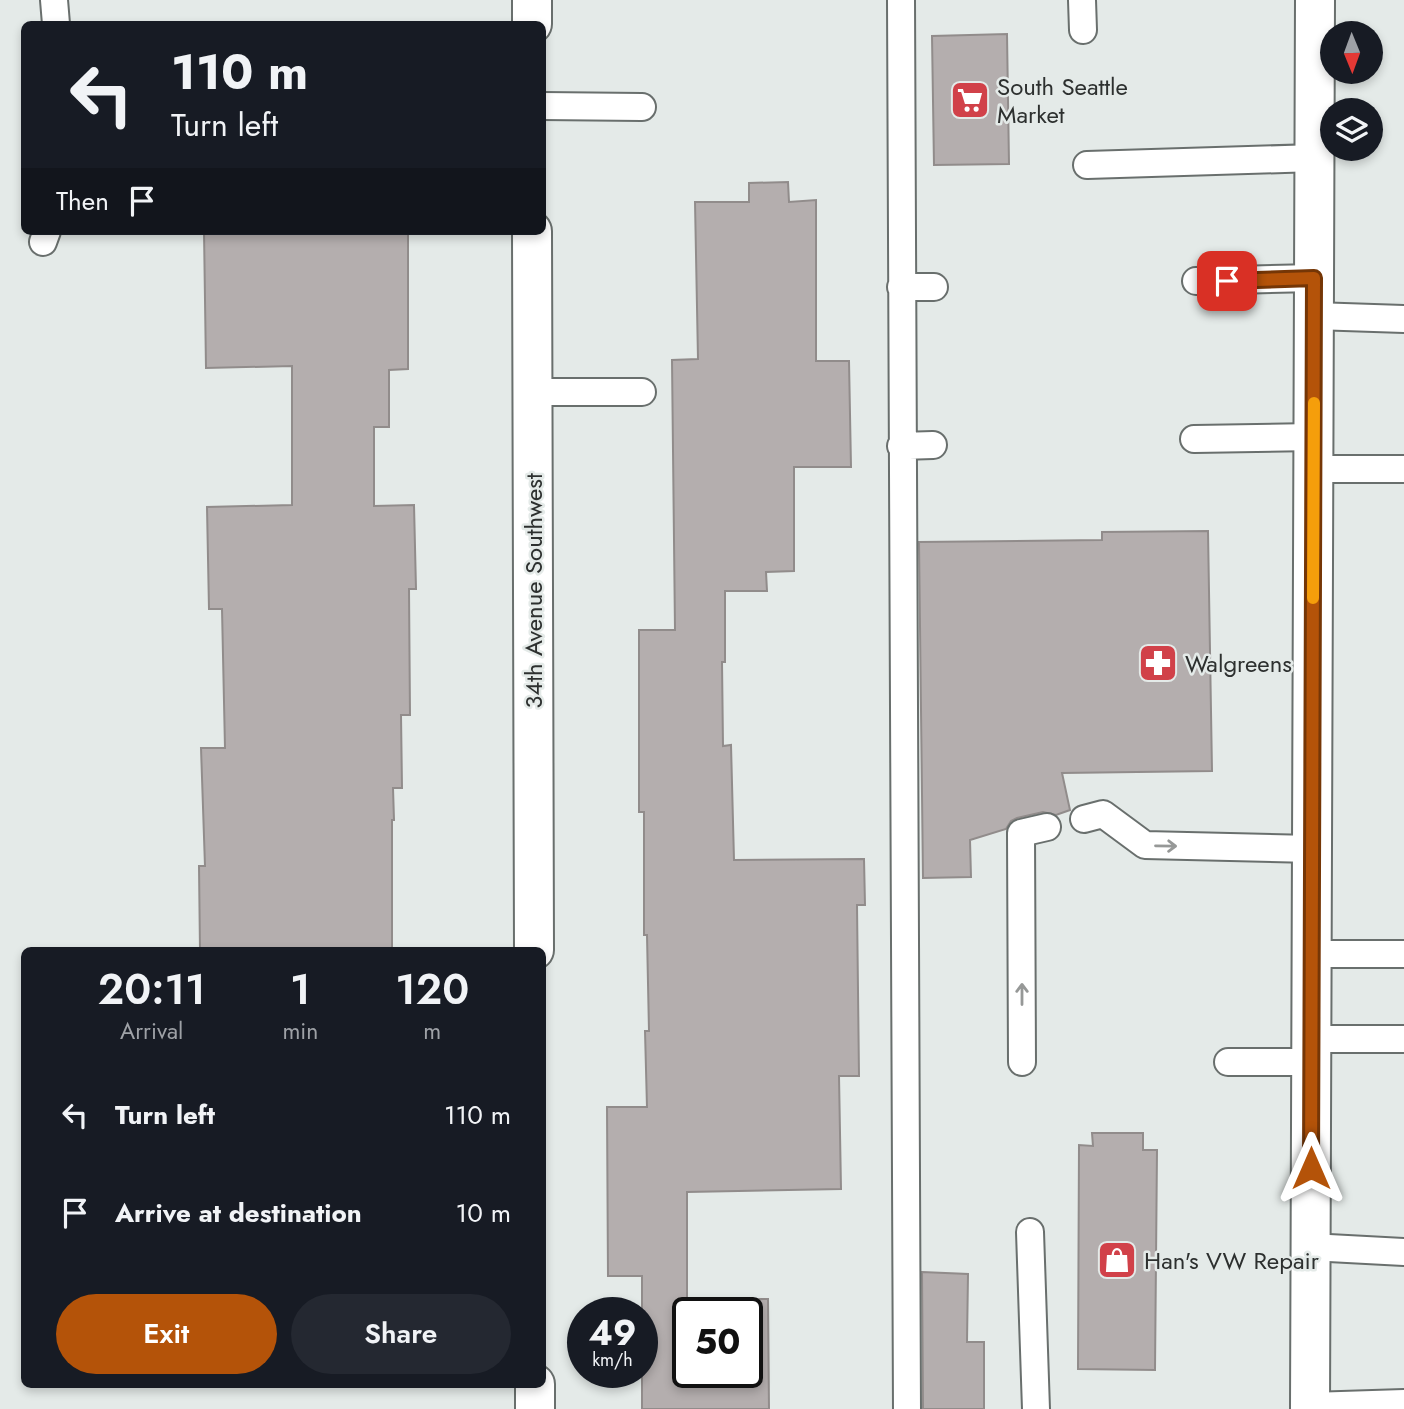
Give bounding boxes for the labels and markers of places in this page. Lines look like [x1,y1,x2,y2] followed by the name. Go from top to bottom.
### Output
[997,69,1128,132] place label: South Seattle Market
[949,79,991,121] supermarket icon: South Seattle Market
[1197,251,1257,311] pin
[1137,642,1179,684] pharmacy icon: Walgreens
[1185,646,1292,681] place label: Walgreens
[1096,1239,1138,1281] shop icon: Han's VW Repair
[1144,1243,1320,1278] place label: Han's VW Repair

